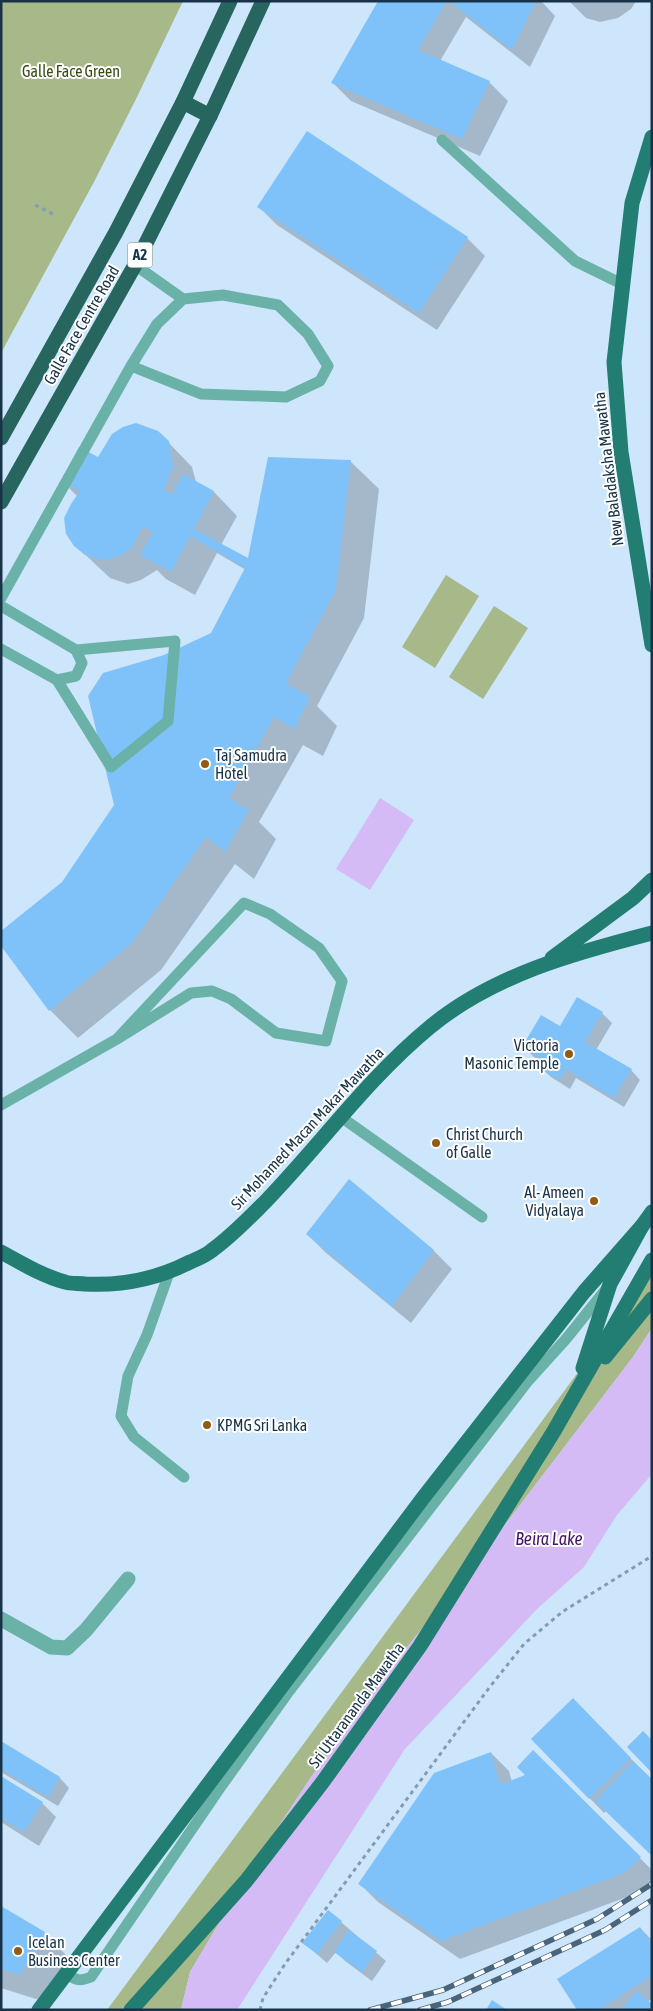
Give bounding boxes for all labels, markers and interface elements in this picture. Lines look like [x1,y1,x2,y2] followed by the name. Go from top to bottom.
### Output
[22,62,120,80] park label: Galle Face Green
[128,242,152,268] road number: A2
[40,262,122,388] street label: Galle Face Centre Road
[590,391,626,547] street label: New Baladaksha Mawatha
[215,746,287,782] place label: Taj Samudra Hotel
[199,758,211,770] marker: Taj Samudra Hotel
[464,1036,559,1073] place label: Victoria Masonic Temple
[227,1043,387,1213] street label: Sir Mohamed Macan Makar Mawatha
[563,1048,575,1060] marker: Victoria Masonic Temple
[446,1125,523,1161] place label: Christ Church of Galle
[430,1137,442,1149] marker: Christ Church of Galle
[524,1183,584,1220] place label: Al- Ameen Vidyalaya
[588,1195,600,1207] marker: Al- Ameen Vidyalaya
[217,1416,307,1434] place label: KPMG Sri Lanka
[201,1419,213,1431] marker: KPMG Sri Lanka
[515,1528,583,1549] water label: Beira Lake
[305,1639,407,1771] street label: Sri Uttarananda Mawatha
[28,1933,120,1969] place label: Icelan Business Center
[12,1945,24,1957] marker: Icelan Business Center

